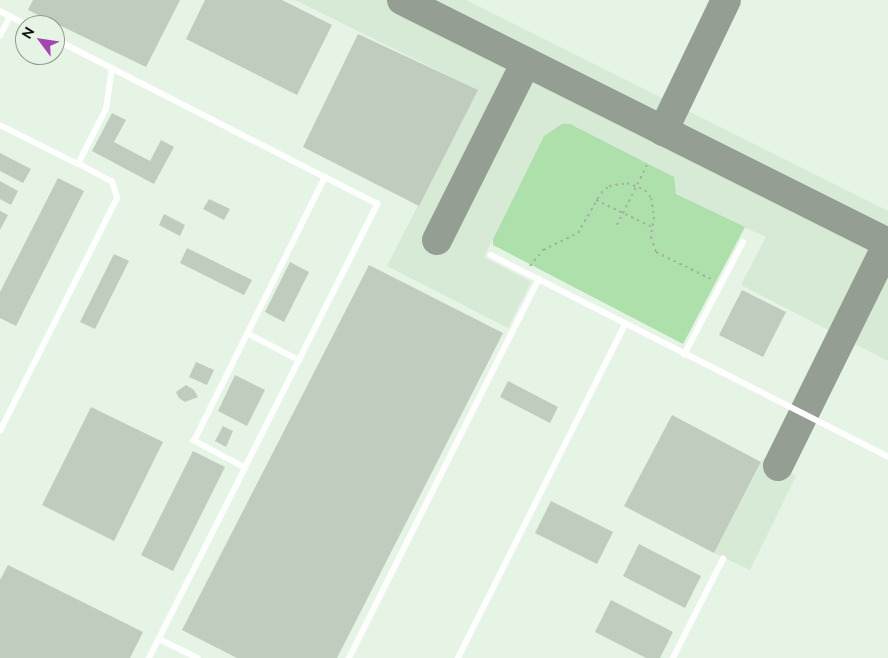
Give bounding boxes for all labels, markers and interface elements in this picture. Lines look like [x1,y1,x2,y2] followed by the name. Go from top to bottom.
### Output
[15,15,65,65] north arrow
[18,24,38,41] text: N

